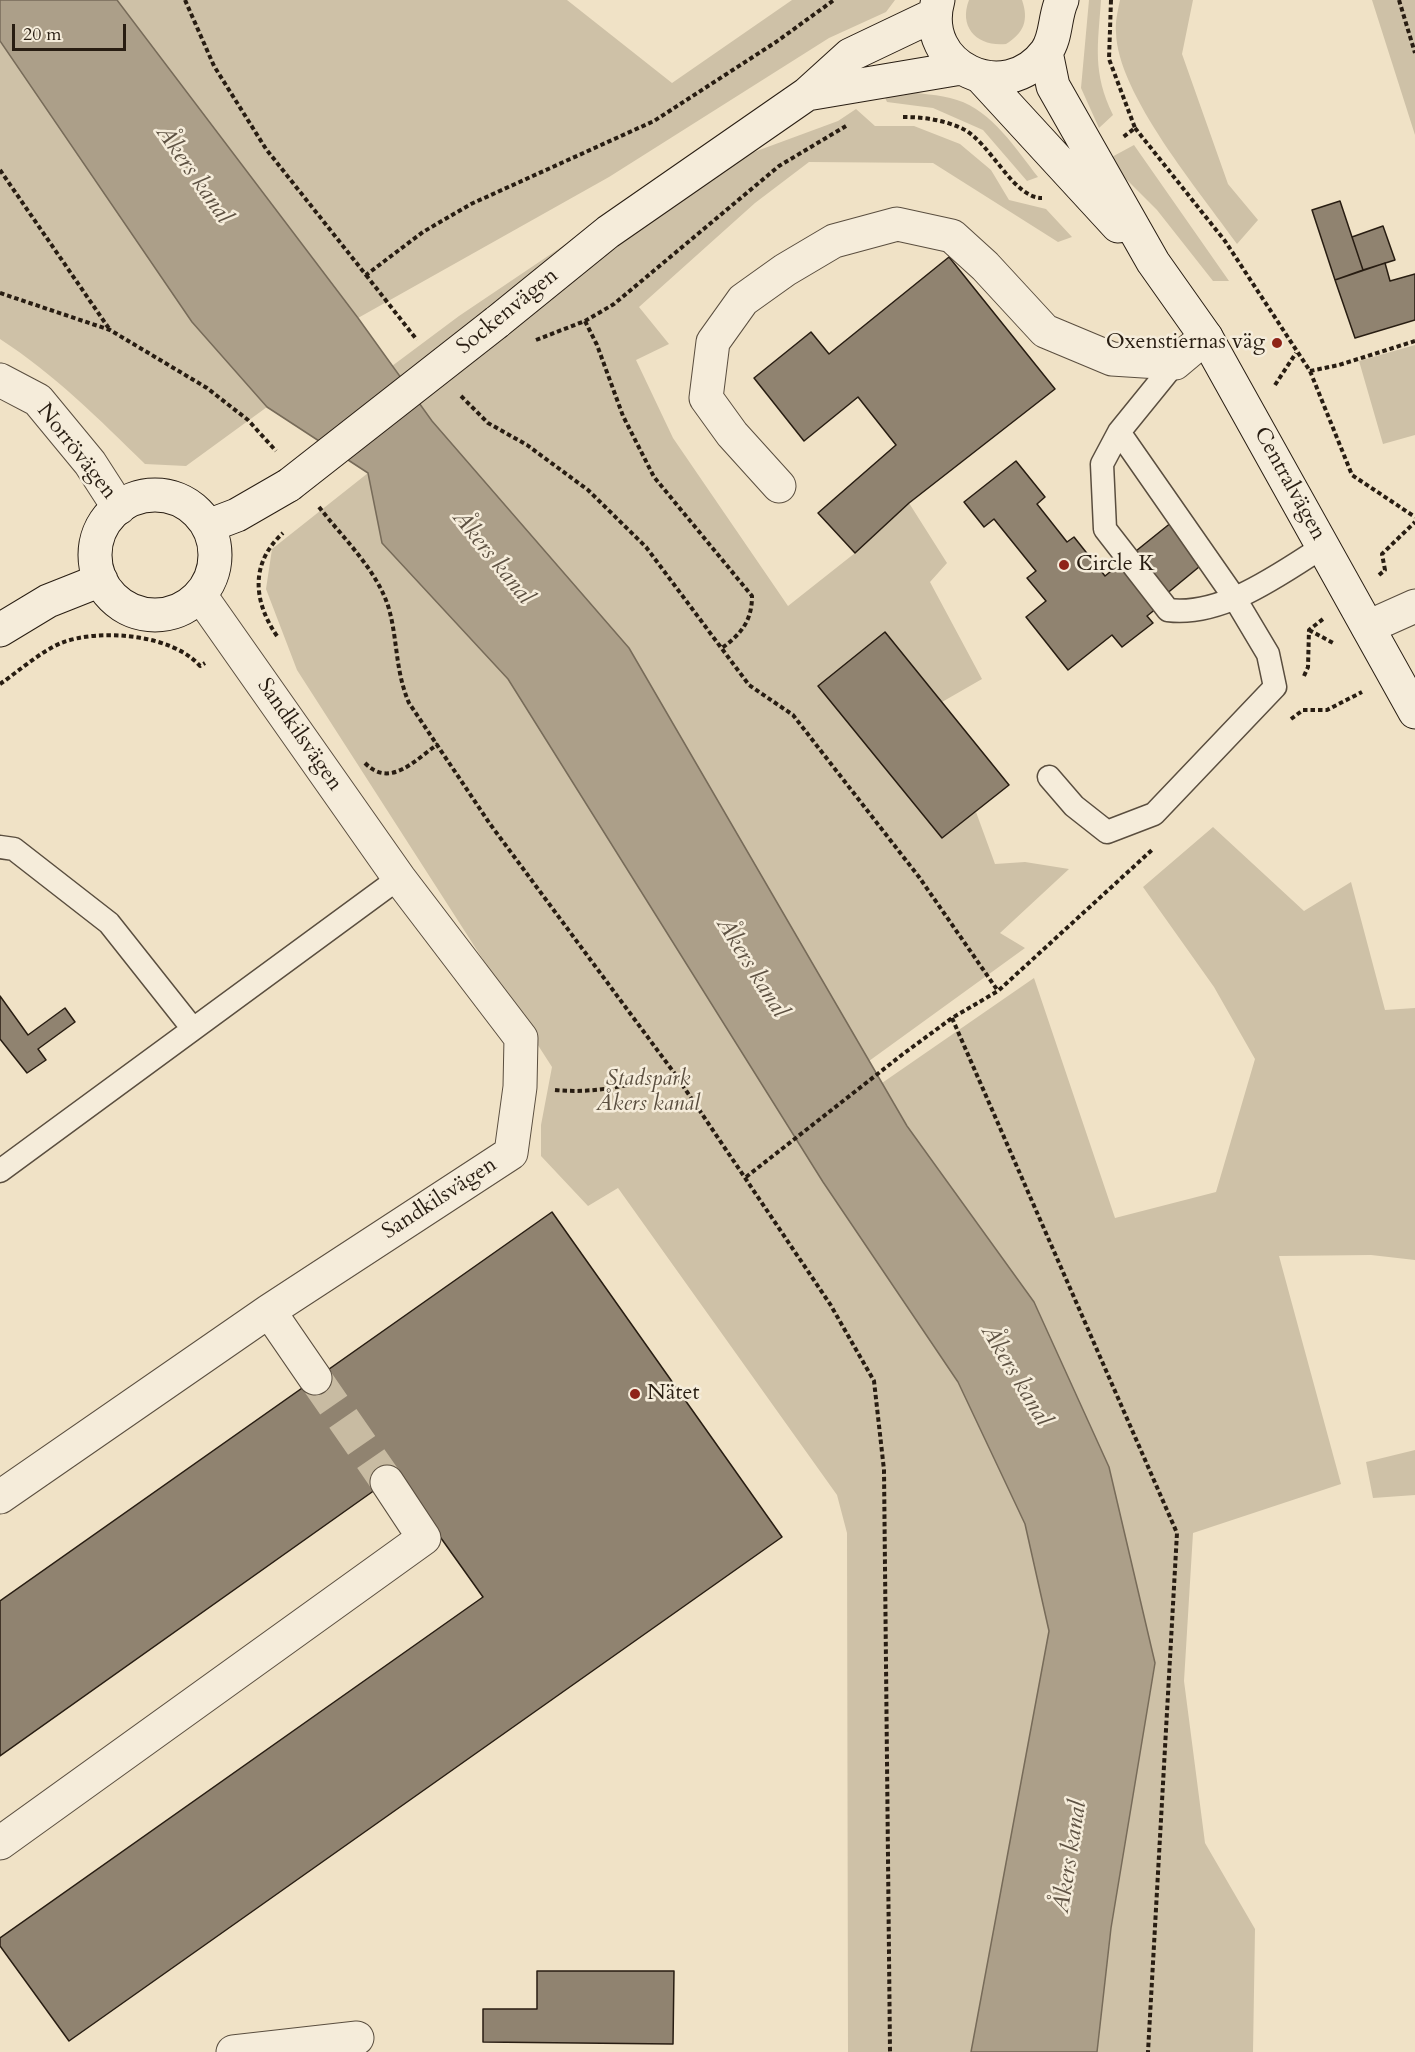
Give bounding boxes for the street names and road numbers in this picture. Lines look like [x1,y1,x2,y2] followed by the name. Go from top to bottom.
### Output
[452,263,564,361] street label: Sockenvägen
[30,399,122,505] street label: Norrövägen
[1247,423,1331,545] street label: Centralvägen
[251,674,347,796] street label: Sandkilsvägen
[378,1152,502,1246] street label: Sandkilsvägen

